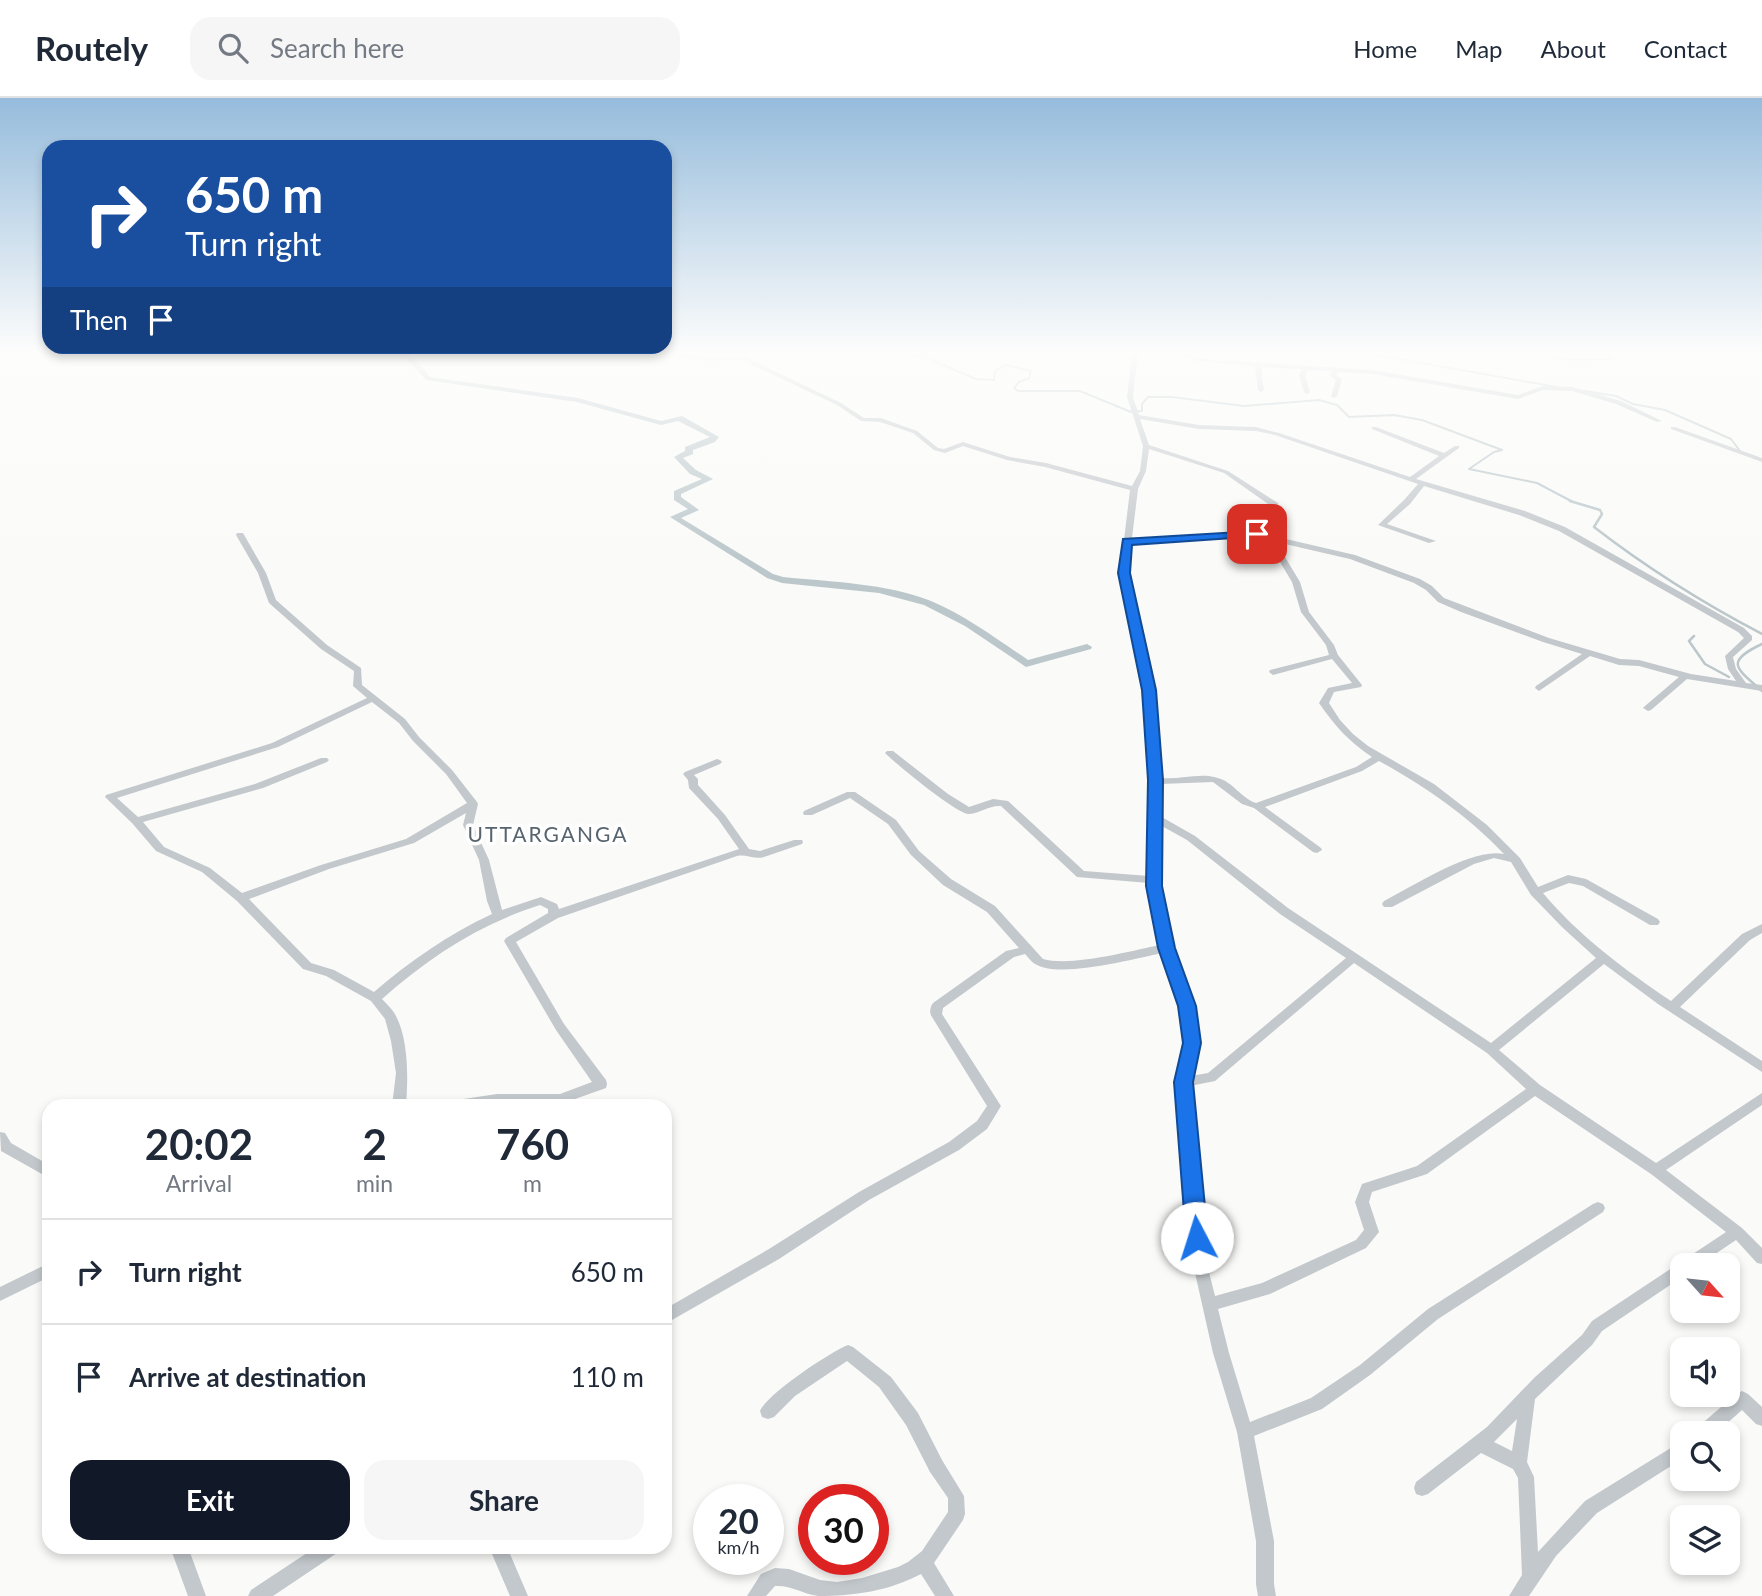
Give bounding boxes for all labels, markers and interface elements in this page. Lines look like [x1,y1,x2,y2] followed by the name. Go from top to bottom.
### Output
[190,17,680,80] search box
[35,28,148,68] text: Routely
[214,29,252,67] icon: search
[270,32,404,64] text: Search here
[1353,34,1417,63] text: Home
[1455,34,1503,63] text: Map
[1541,34,1606,63] text: About
[1644,34,1727,63] text: Contact
[185,165,323,223] text: 650 m
[70,168,161,259] icon: right
[185,224,321,263] text: Turn right
[142,301,180,339] icon: arrive
[70,304,128,336] text: Then
[1227,504,1287,564] pin
[1238,515,1276,553] icon: arrive
[468,821,628,846] district label: UTTARGANGA
[145,1119,253,1169] text: 20:02
[362,1119,387,1169] text: 2
[496,1119,569,1169] text: 760
[166,1169,232,1197] text: Arrival
[356,1169,393,1197] text: min
[523,1169,542,1197] text: m
[1160,1201,1234,1275] position arrow
[70,1253,108,1291] icon: right
[1670,1253,1740,1323] north arrow
[1670,1253,1740,1575] map controls
[129,1256,242,1288] text: Turn right
[571,1256,644,1288] text: 650 m
[1670,1337,1740,1407] button: sound
[70,1358,108,1396] icon: arrive
[129,1361,366,1393] text: Arrive at destination
[571,1361,644,1393] text: 110 m
[1670,1421,1740,1491] button: search
[70,1460,350,1540] button: Exit
[364,1460,644,1540] button: Share
[798,1484,889,1575] speed limit sign: 30
[718,1499,759,1541] text: 20
[1670,1505,1740,1575] button: layers
[717,1536,760,1558] text: km/h

